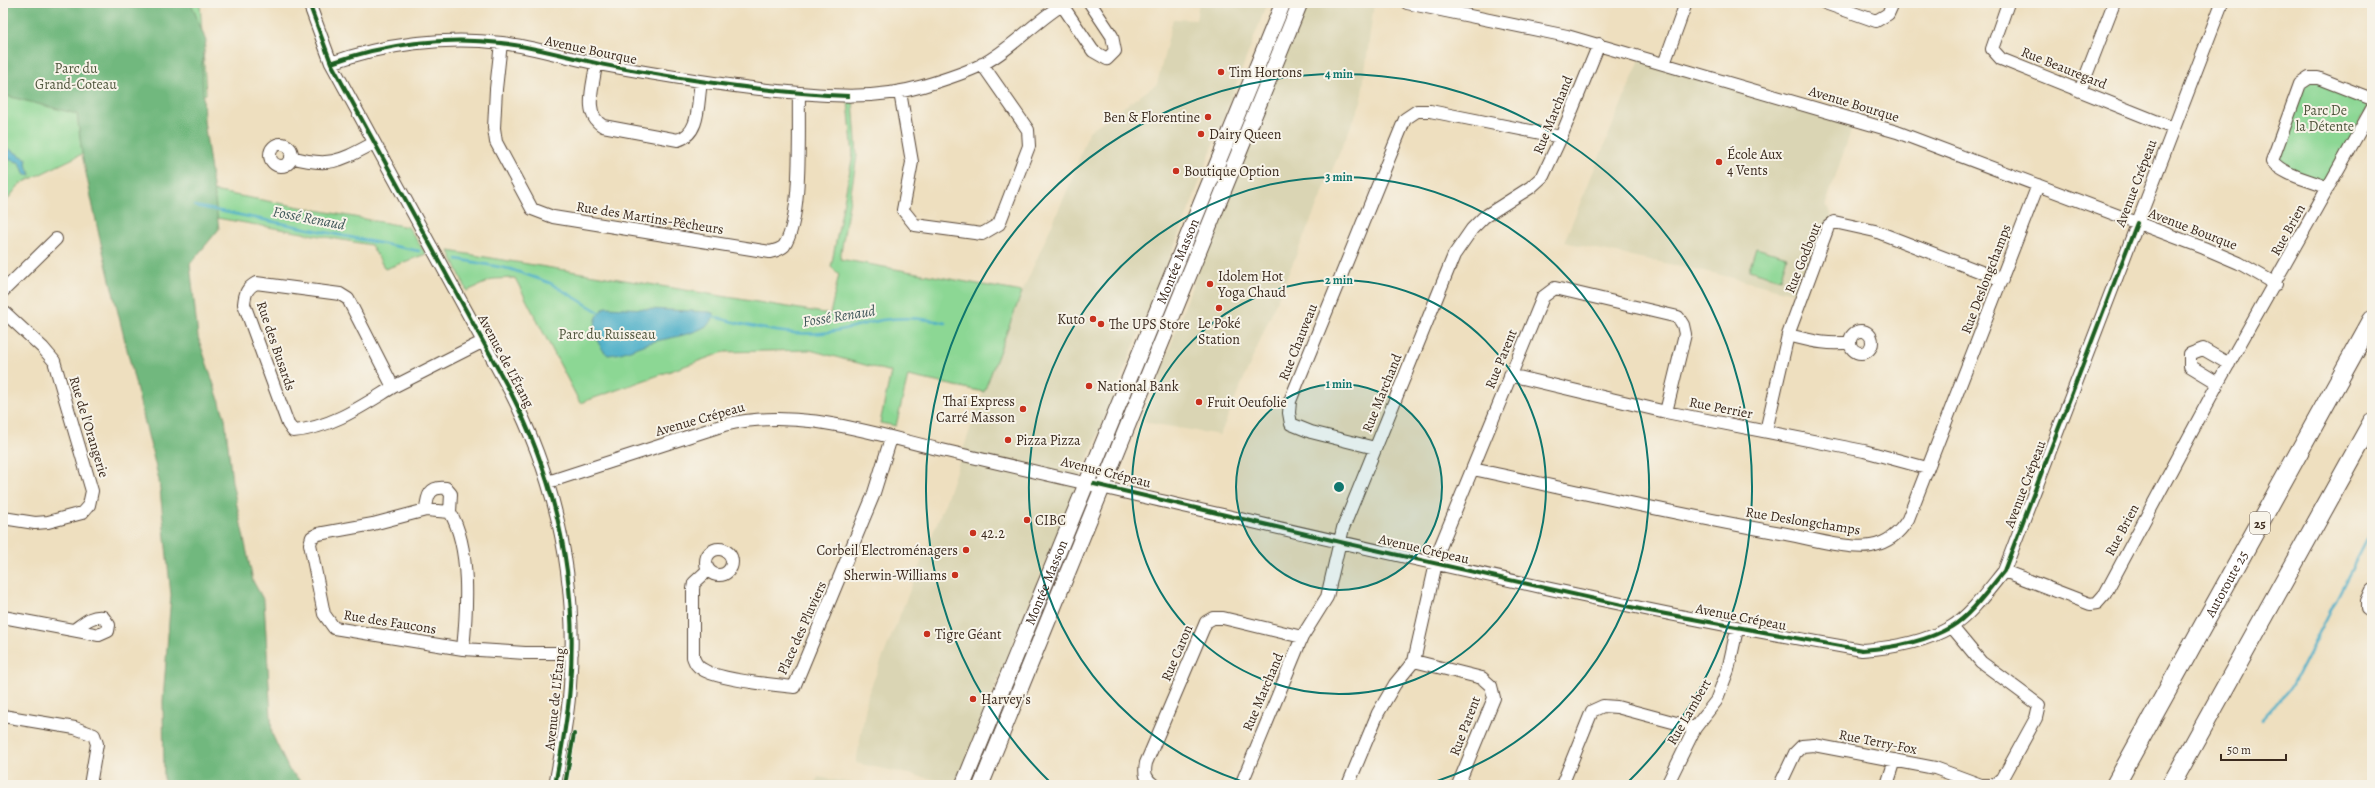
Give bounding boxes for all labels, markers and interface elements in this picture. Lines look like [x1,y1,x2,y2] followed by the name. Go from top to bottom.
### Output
[542,31,639,69] street label: Avenue Bourque
[2018,42,2110,94] street label: Rue Beauregard
[35,59,117,94] park label: Parc du Grand-Coteau
[1229,63,1302,82] place label: Tim Hortons
[1325,66,1353,82] text: 4 min
[1216,67,1226,77] marker: Tim Hortons
[1529,72,1578,157] street label: Rue Marchand
[1806,81,1901,127] street label: Avenue Bourque
[2296,101,2354,136] park label: Parc De la Détente
[1103,108,1200,127] place label: Ben & Florentine
[1203,112,1213,122] marker: Ben & Florentine
[1209,125,1282,144] place label: Dairy Queen
[1196,129,1206,139] marker: Dairy Queen
[2110,136,2162,230] street label: Avenue Crépeau
[1727,145,1783,180] place label: École Aux 4 Vents
[1714,157,1724,167] marker: École Aux 4 Vents
[1184,162,1280,181] place label: Boutique Option
[1171,166,1181,176] marker: Boutique Option
[1325,169,1353,185] text: 3 min
[575,197,725,239] street label: Rue des Martins-Pêcheurs
[271,201,347,235] water label: Fossé Renaud
[2266,201,2310,259] street label: Rue Brien
[2145,203,2240,255] street label: Avenue Bourque
[1151,215,1203,307] street label: Montée Masson
[1780,220,1826,296] street label: Rue Godbout
[1956,221,2016,337] street label: Rue Deslongchamps
[1217,267,1286,302] place label: Idolem Hot Yoga Chaud
[1325,272,1353,288] text: 2 min
[1205,279,1215,289] marker: Idolem Hot Yoga Chaud
[252,299,300,393] street label: Rue des Busards
[801,300,877,332] water label: Fossé Renaud
[1274,300,1322,383] street label: Rue Chauveau
[1214,303,1224,313] marker: Le Poké Station
[473,310,539,411] street label: Avenue de L'Étang
[1057,310,1085,329] place label: Kuto
[1088,314,1098,324] marker: Kuto
[1197,314,1241,349] place label: Le Poké Station
[1109,315,1190,334] place label: The UPS Store
[1096,319,1106,329] marker: The UPS Store
[558,325,656,344] park label: Parc du Ruisseau
[1480,326,1522,392] street label: Rue Parent
[1358,350,1407,435] street label: Rue Marchand
[65,374,113,480] street label: Rue de l'Orangerie
[1326,376,1353,392] text: 1 min
[1097,377,1179,396] place label: National Bank
[1084,381,1094,391] marker: National Bank
[936,392,1015,427] place label: Thaï Express Carré Masson
[1207,393,1287,412] place label: Fruit Oeufolie
[1688,393,1755,424] street label: Rue Perrier
[652,397,747,441] street label: Avenue Crépeau
[1194,397,1204,407] marker: Fruit Oeufolie
[1018,404,1028,414] marker: Thaï Express Carré Masson
[1016,431,1081,450] place label: Pizza Pizza
[1003,435,1013,445] marker: Pizza Pizza
[1999,437,2051,531] street label: Avenue Crépeau
[1058,451,1153,492] street label: Avenue Crépeau
[1332,480,1346,494] centre of rings
[2100,500,2144,559] street label: Rue Brien
[1744,503,1862,539] street label: Rue Deslongchamps
[1035,511,1066,530] place label: CIBC
[2250,512,2270,534] road number: 25
[1022,515,1032,525] marker: CIBC
[981,524,1005,543] place label: 42.2
[968,528,978,538] marker: 42.2
[1376,529,1471,569] street label: Avenue Crépeau
[1020,537,1072,628] street label: Montée Masson
[817,541,958,560] place label: Corbeil Electroménagers
[961,545,971,555] marker: Corbeil Electroménagers
[2200,547,2252,621] street label: Autoroute 25
[844,566,947,585] place label: Sherwin-Williams
[950,570,960,580] marker: Sherwin-Williams
[773,578,831,678] street label: Place des Pluviers
[1693,599,1788,635] street label: Avenue Crépeau
[342,605,438,639] street label: Rue des Faucons
[1157,621,1198,684] street label: Rue Caron
[935,625,1002,644] place label: Tigre Géant
[922,629,932,639] marker: Tigre Géant
[540,647,570,752] street label: Avenue de L'Étang
[1238,649,1288,734] street label: Rue Marchand
[1662,675,1716,749] street label: Rue Lambert
[981,690,1031,709] place label: Harvey's
[1445,693,1485,759] street label: Rue Parent
[968,694,978,704] marker: Harvey's
[1837,725,1919,759] street label: Rue Terry-Fox
[2221,736,2286,762] scale bar
[2227,742,2251,758] text: 50 m

